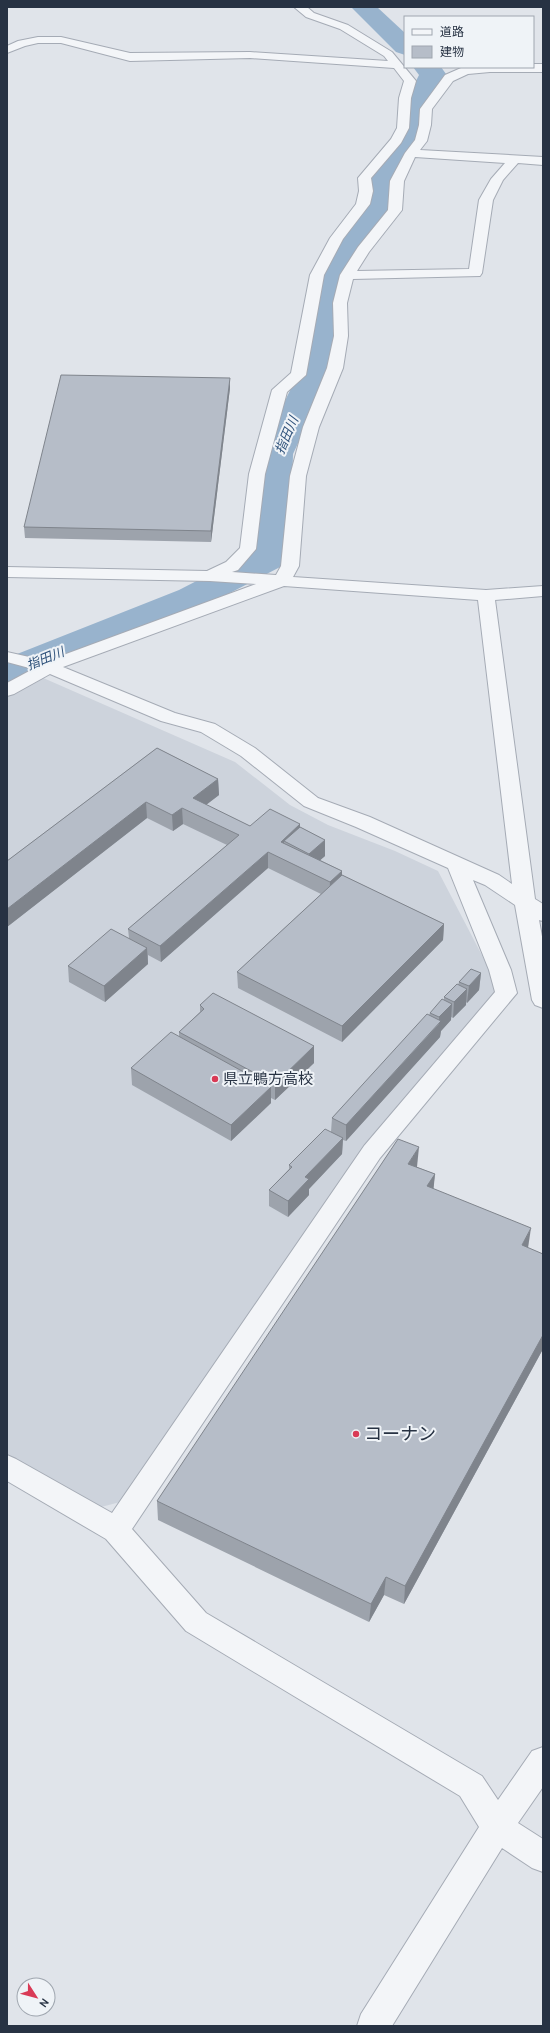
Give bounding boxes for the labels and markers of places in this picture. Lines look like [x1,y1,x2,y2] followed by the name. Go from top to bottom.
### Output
[223,1070,313,1088] place label: 県立鴨方高校
[210,1074,220,1084] marker: 県立鴨方高校
[364,1423,436,1445] place label: コーナン
[351,1429,361,1439] marker: コーナン

